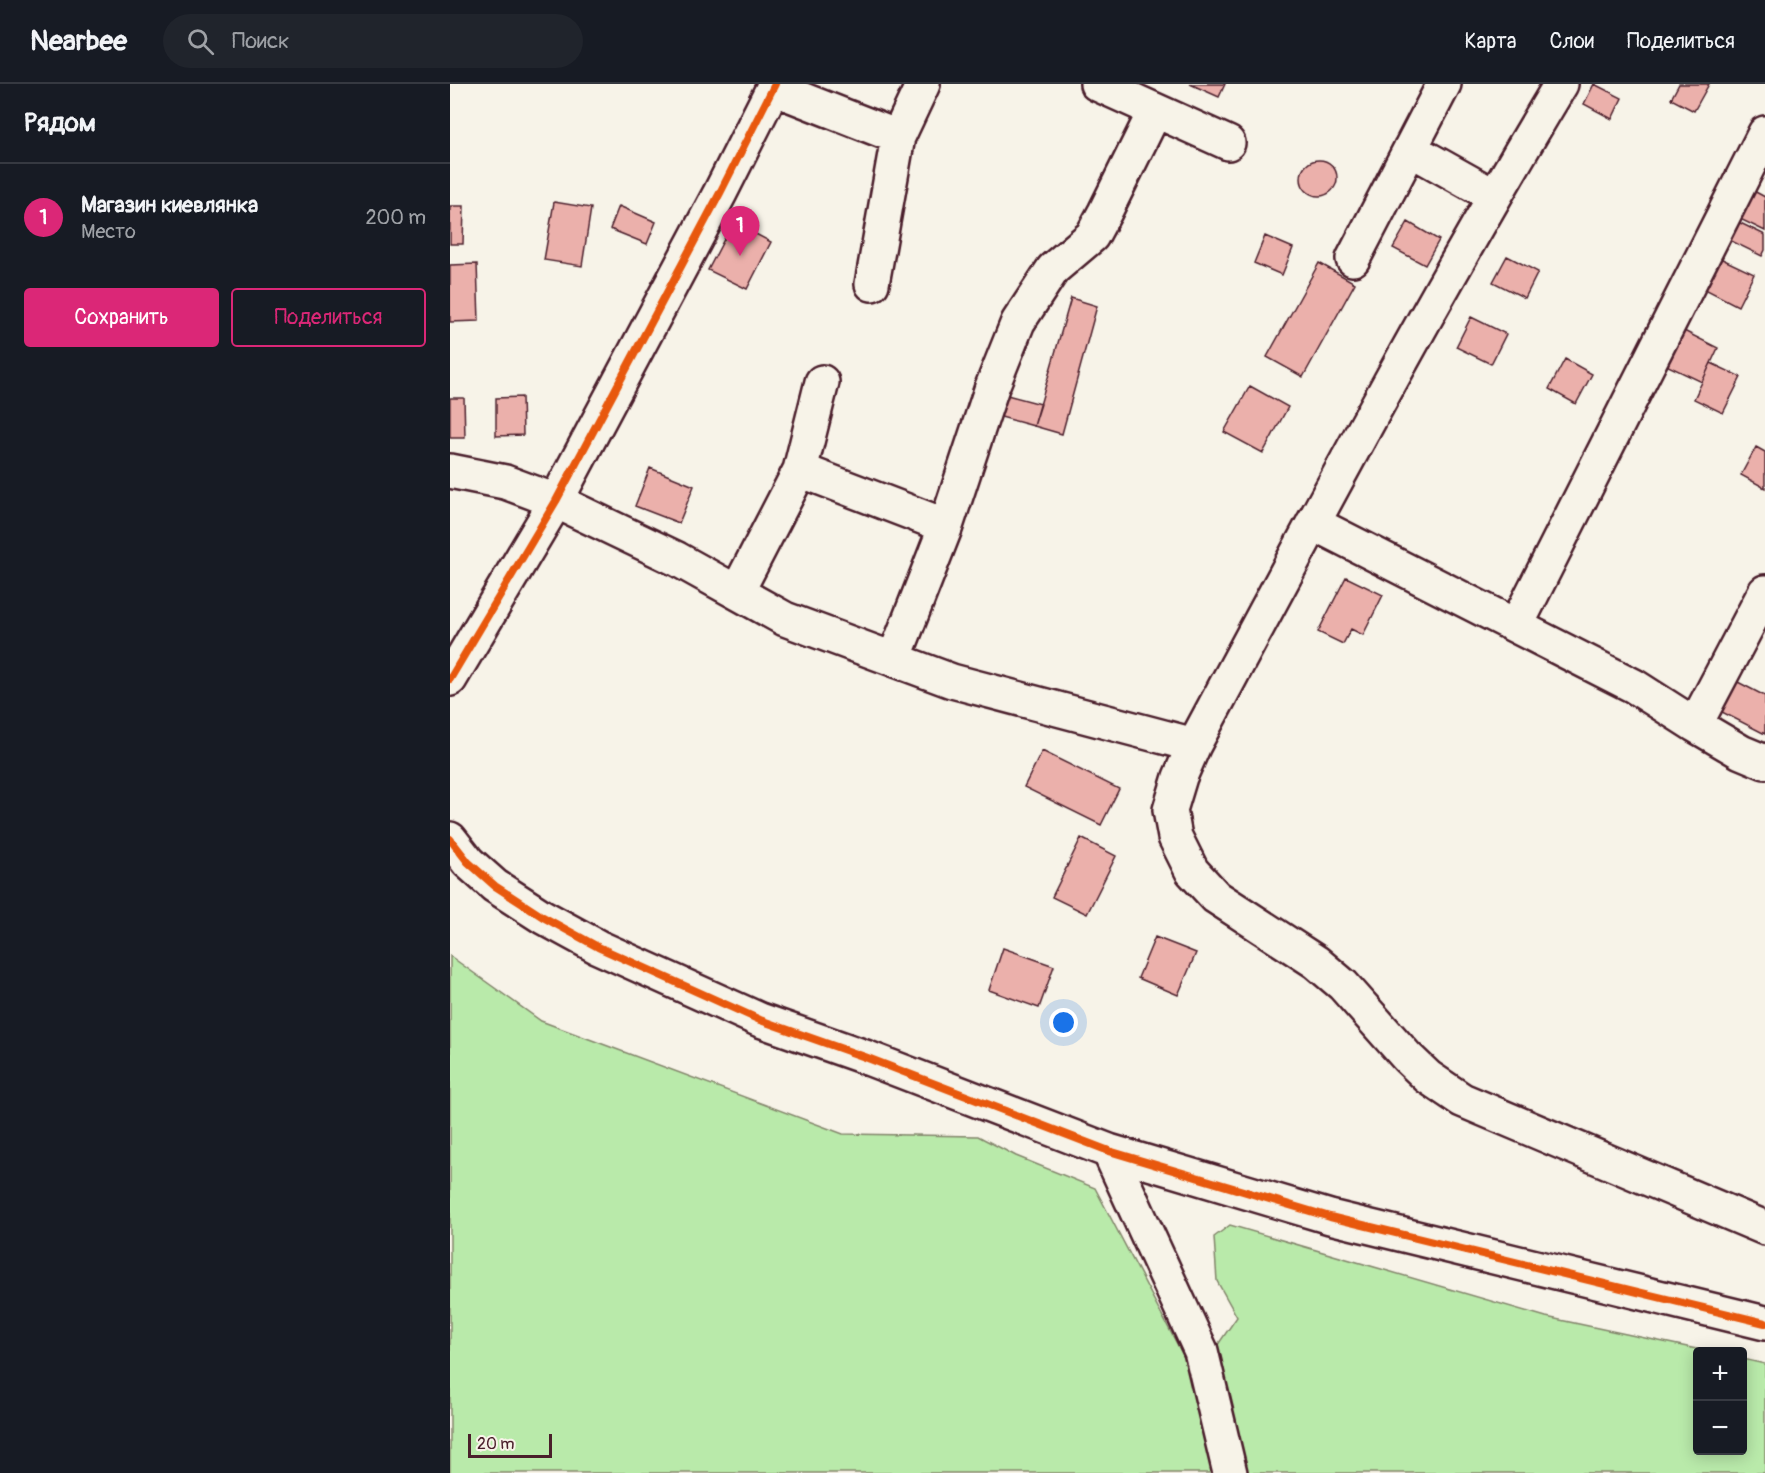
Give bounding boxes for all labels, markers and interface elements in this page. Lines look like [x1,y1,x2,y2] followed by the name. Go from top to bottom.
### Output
[163,14,583,68] search box
[30,24,127,59] text: Nearbee
[184,25,217,58] icon: search
[232,27,289,55] text: Поиск
[1464,28,1516,55] text: Карта
[1549,28,1594,55] text: Слои
[1627,28,1735,55] text: Поделиться
[24,107,96,139] text: Рядом
[81,191,258,219] text: Магазин киевлянка
[40,205,47,230] text: 1
[365,205,426,230] text: 200 m
[720,206,760,256] pin: 1
[81,219,136,244] text: Место
[24,288,219,347] button: Сохранить
[231,288,426,347] button: Поделиться
[1049,1008,1078,1037] your location
[1693,1347,1747,1455] map controls
[1693,1347,1747,1401] button: +
[1693,1401,1747,1455] button: −
[468,1431,552,1458] scale bar
[477,1434,515,1454] text: 20 m

